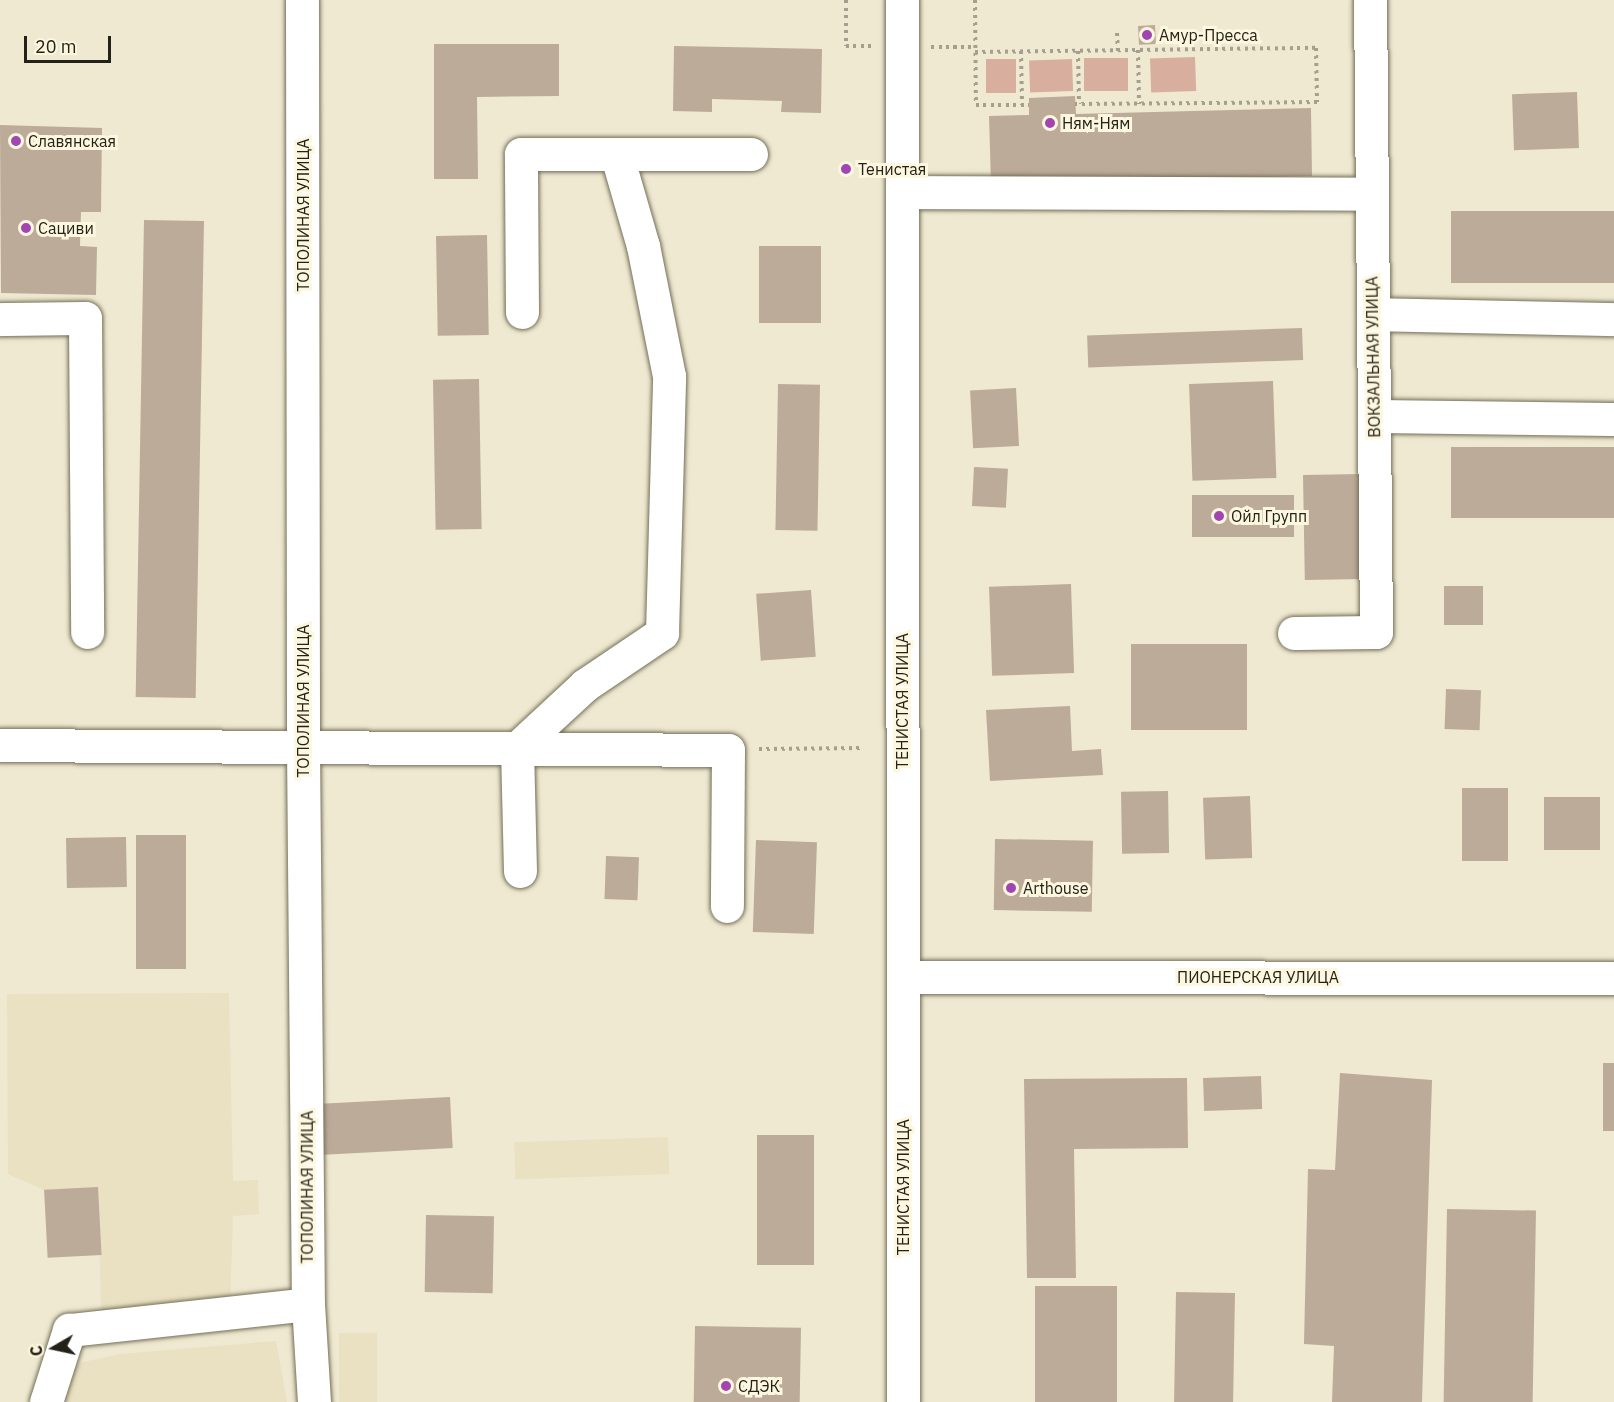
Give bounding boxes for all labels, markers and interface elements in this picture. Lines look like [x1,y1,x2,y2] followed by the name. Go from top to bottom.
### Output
[27,24,114,62] scale bar
[1159,25,1258,45] place label: Амур-Пресса
[1140,28,1154,42] marker: Амур-Пресса
[35,35,77,58] text: 20 m
[1062,113,1130,133] place label: Ням-Ням
[1043,116,1057,130] marker: Ням-Ням
[28,131,116,151] place label: Славянская
[9,134,23,148] marker: Славянская
[293,139,313,291] street label: ТОПОЛИНАЯ УЛИЦА
[858,159,926,179] place label: Тенистая
[839,162,853,176] marker: Тенистая
[38,218,94,238] place label: Сациви
[19,221,33,235] marker: Сациви
[1362,276,1384,438] street label: ВОКЗАЛЬНАЯ УЛИЦА
[1231,506,1307,526] place label: Ойл Групп
[1212,509,1226,523] marker: Ойл Групп
[293,625,313,777] street label: ТОПОЛИНАЯ УЛИЦА
[892,633,912,769] street label: ТЕНИСТАЯ УЛИЦА
[1023,878,1089,898] place label: Arthouse
[1004,881,1018,895] marker: Arthouse
[1177,967,1339,987] street label: ПИОНЕРСКАЯ УЛИЦА
[297,1111,317,1263] street label: ТОПОЛИНАЯ УЛИЦА
[893,1119,913,1255] street label: ТЕНИСТАЯ УЛИЦА
[24,1318,84,1378] north arrow
[26,1344,47,1358] text: С
[738,1376,780,1396] place label: СДЭК
[719,1379,733,1393] marker: СДЭК

